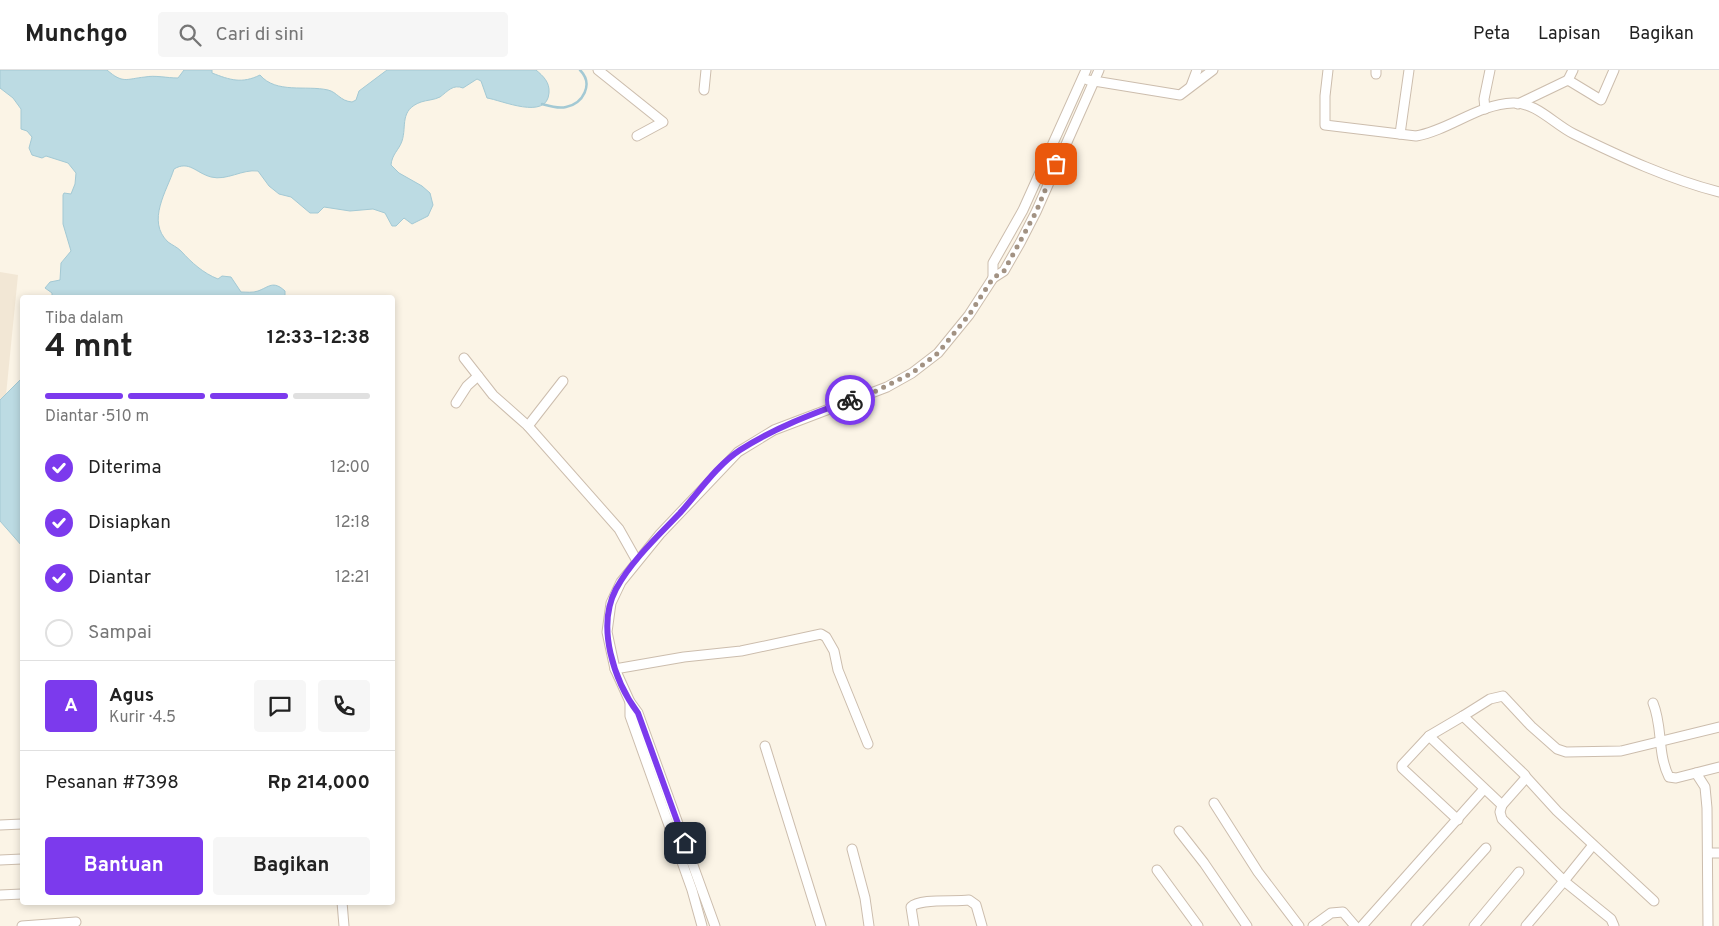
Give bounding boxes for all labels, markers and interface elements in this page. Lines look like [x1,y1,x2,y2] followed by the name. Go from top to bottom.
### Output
[158,12,508,57] search box
[25,20,128,50] text: Munchgo
[176,21,204,49] icon: search
[216,23,304,47] text: Cari di sini
[1473,23,1510,46] text: Peta
[1538,23,1601,46] text: Lapisan
[1629,23,1694,46] text: Bagikan
[1035,143,1077,185] pin
[1042,150,1070,178] icon: bag
[45,309,124,329] text: Tiba dalam
[267,326,370,350] text: 12:33–12:38
[45,328,133,368] text: 4 mnt
[825,375,875,425] courier
[836,386,864,414] icon: bike
[45,407,149,427] text: Diantar · 510 m
[45,454,73,482] icon: check
[88,456,162,480] text: Diterima
[330,458,370,478] text: 12:00
[45,509,73,537] icon: check
[88,511,171,535] text: Disiapkan
[335,513,370,533] text: 12:18
[45,564,73,592] icon: check
[88,566,151,590] text: Diantar
[335,568,370,588] text: 12:21
[88,621,152,645] text: Sampai
[254,680,306,732] button: chat
[318,680,370,732] button: phone
[109,684,154,708] text: Agus
[64,694,78,718] text: A
[109,708,176,728] text: Kurir · 4.5
[45,771,179,795] text: Pesanan #7398
[267,771,370,795] text: Rp 214,000
[664,822,706,864] pin
[671,829,699,857] icon: home
[45,837,203,895] button: Bantuan
[213,837,370,895] button: Bagikan

